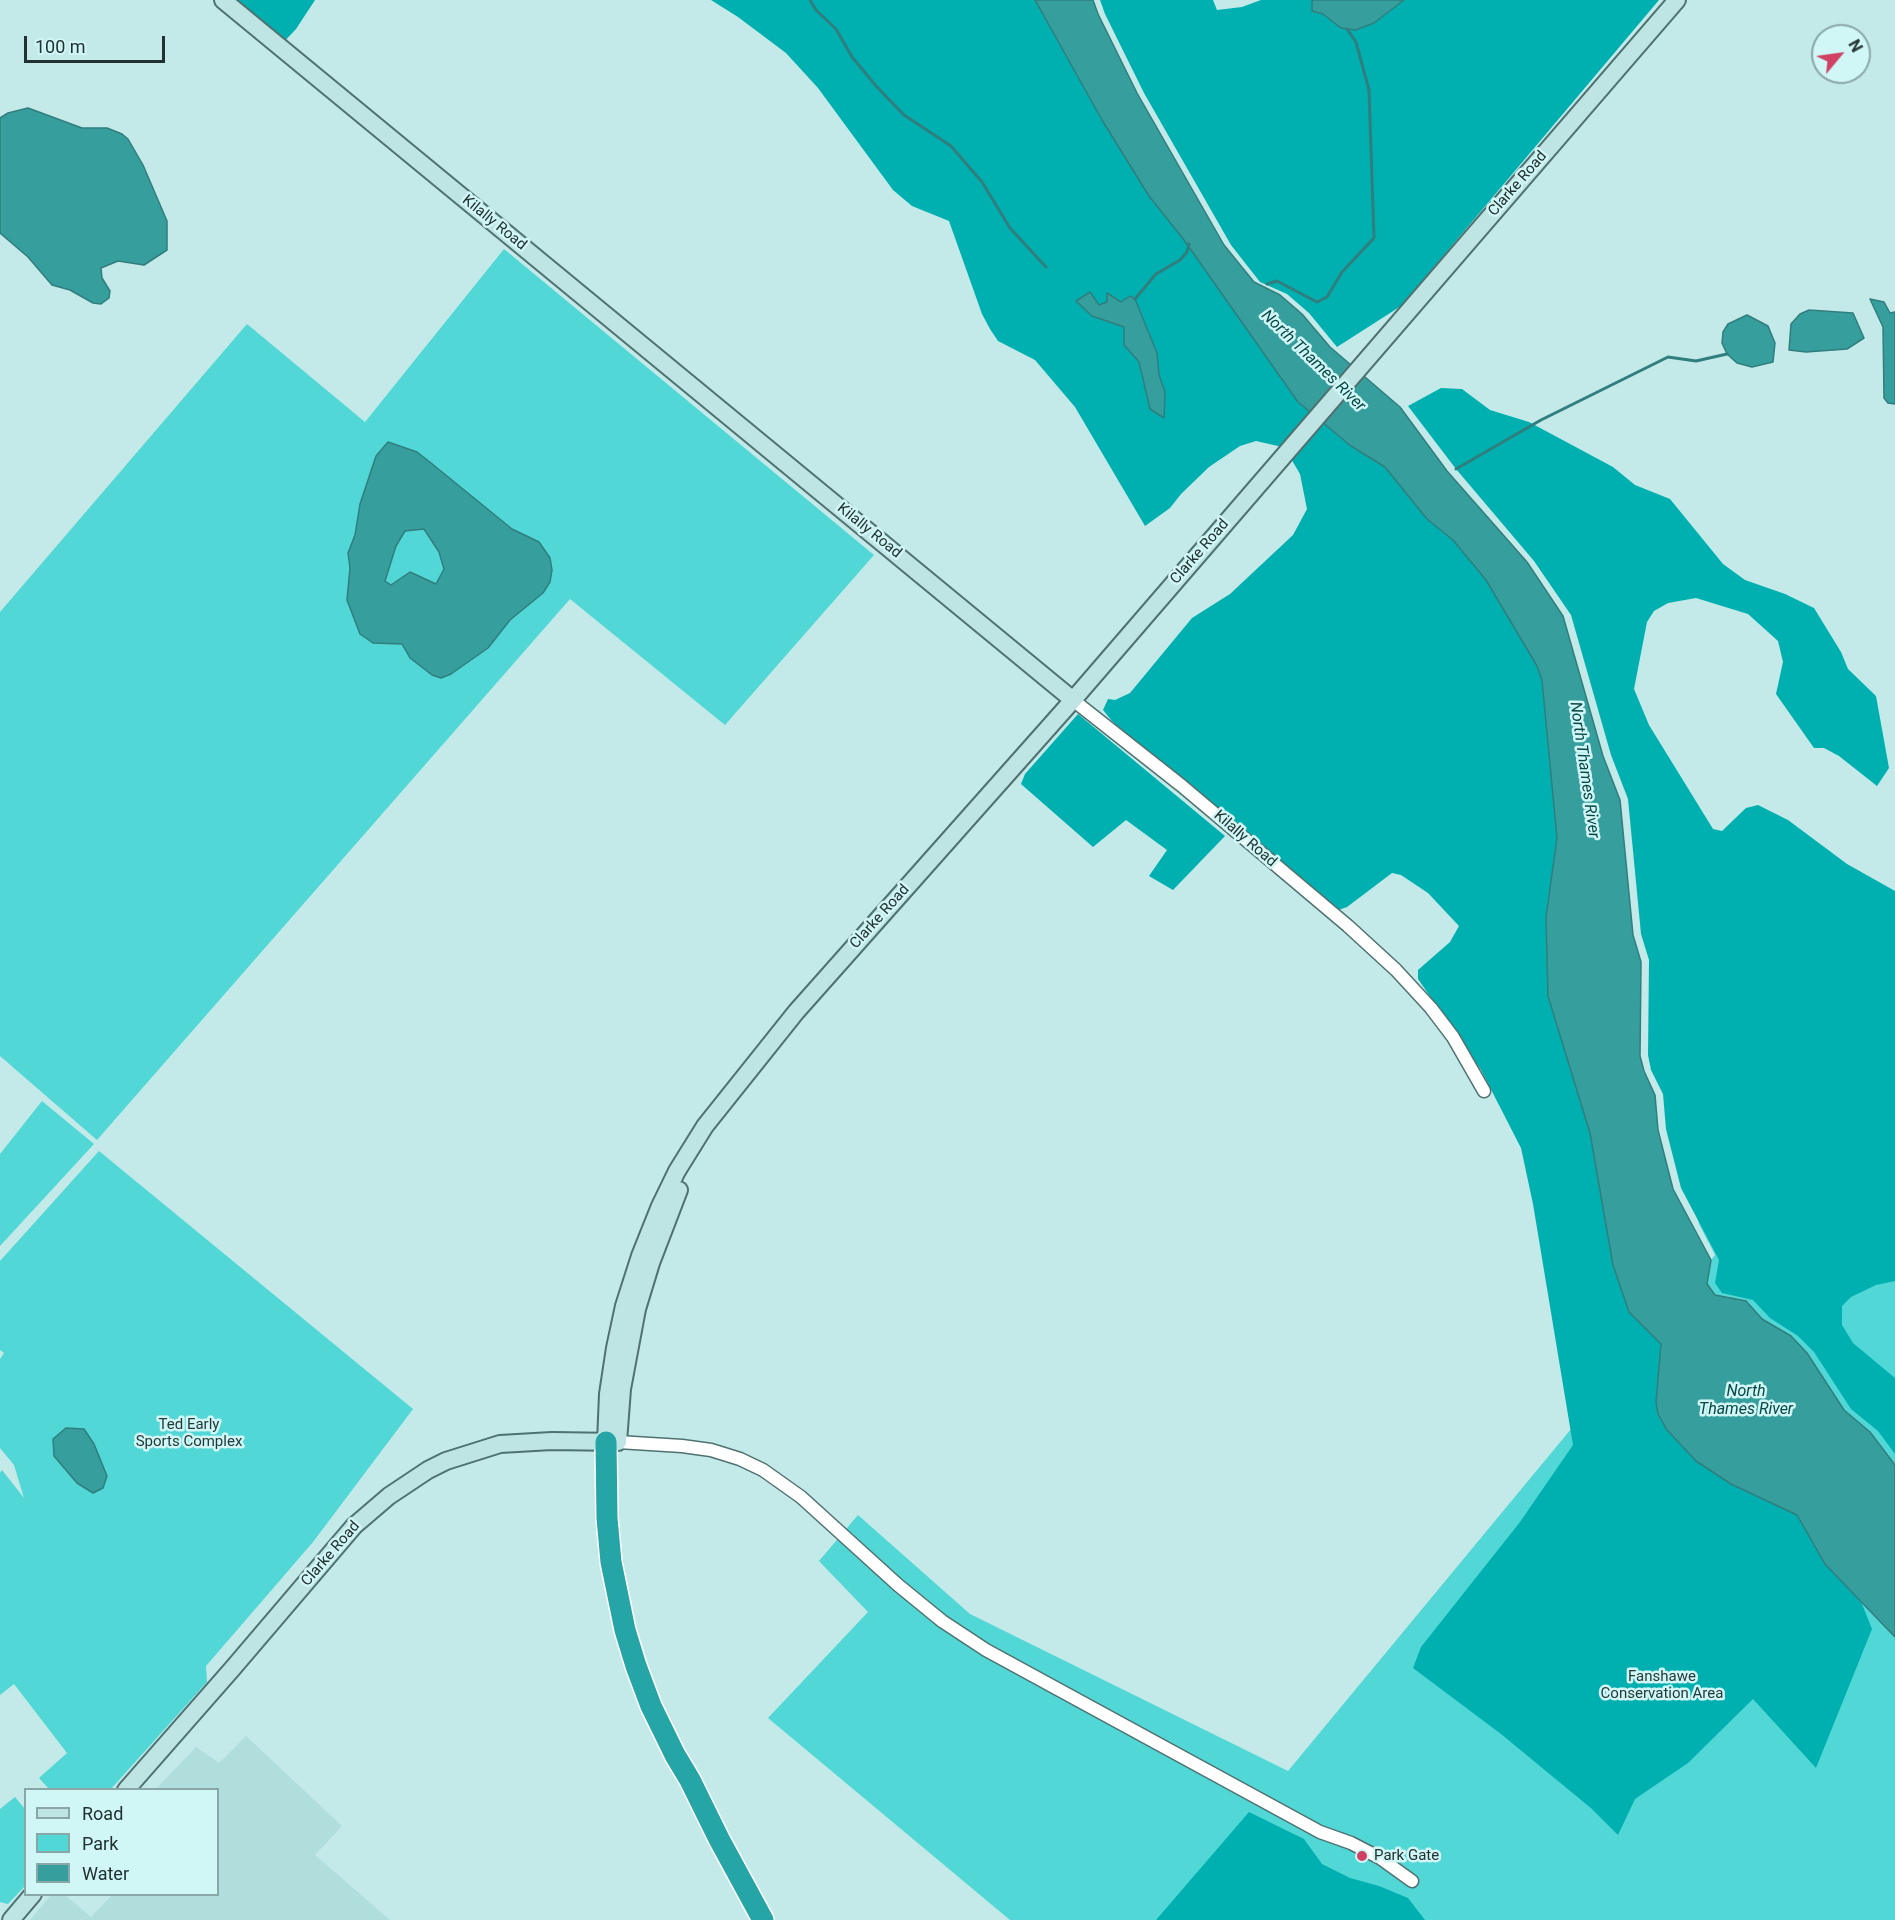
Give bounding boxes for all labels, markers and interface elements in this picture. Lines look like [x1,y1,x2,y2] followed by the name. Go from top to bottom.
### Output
[27,24,168,62] scale bar
[1811,24,1871,84] north arrow
[35,36,86,57] text: 100 m
[1844,36,1866,56] text: N
[1485,148,1551,220] street label: Clarke Road
[458,192,530,254] street label: Kilally Road
[1257,306,1369,416] water label: North Thames River
[833,500,905,562] street label: Kilally Road
[1167,516,1233,588] street label: Clarke Road
[1565,701,1603,839] water label: North Thames River
[1210,807,1280,871] street label: Kilally Road
[846,881,914,953] street label: Clarke Road
[1699,1382,1793,1420] water label: North Thames River
[136,1416,242,1451] park label: Ted Early Sports Complex
[298,1518,364,1590] street label: Clarke Road
[1601,1668,1723,1703] park label: Fanshawe Conservation Area
[24,1788,219,1896] legend
[82,1803,123,1824] text: Road
[82,1833,118,1854] text: Park
[1374,1847,1439,1865] place label: Park Gate
[1355,1849,1369,1863] marker: Park Gate
[82,1863,129,1884] text: Water

